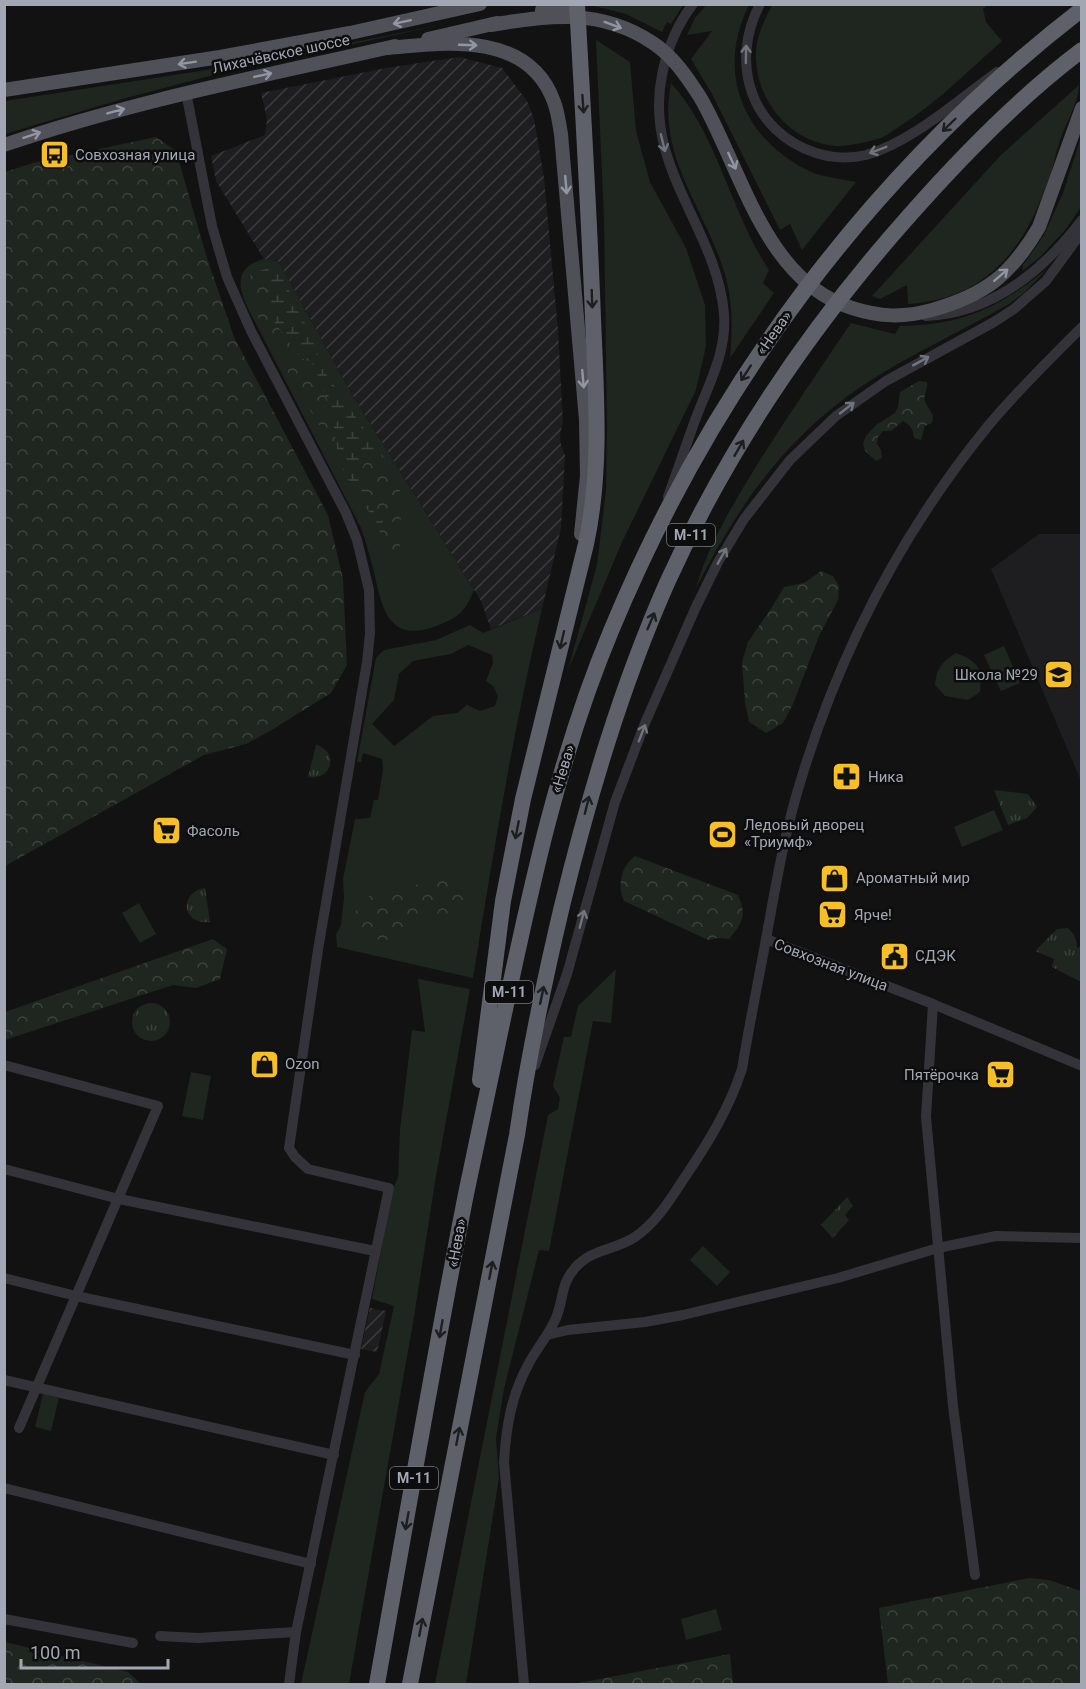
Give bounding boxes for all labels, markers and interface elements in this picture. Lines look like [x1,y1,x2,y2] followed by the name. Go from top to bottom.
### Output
[392,17,412,28] one-way arrow
[603,20,622,31] one-way arrow
[211,31,351,77] street label: Лихачёвское шоссе
[457,39,477,50] one-way arrow
[740,44,752,64] one-way arrow
[178,57,197,68] one-way arrow
[253,68,272,80] one-way arrow
[578,94,589,114] one-way arrow
[106,105,125,116] one-way arrow
[941,118,956,132] one-way arrow
[22,129,41,140] one-way arrow
[657,133,669,152] one-way arrow
[38,139,70,171] bus stop icon: Совхозная улица
[75,146,195,164] place label: Совхозная улица
[869,146,888,157] one-way arrow
[727,152,738,170] one-way arrow
[560,175,571,195] one-way arrow
[993,269,1009,282] one-way arrow
[587,289,598,309] one-way arrow
[752,308,796,358] street label: «Нева»
[912,355,929,367] one-way arrow
[740,364,752,381] one-way arrow
[578,369,589,389] one-way arrow
[839,401,855,414] one-way arrow
[734,439,746,456] one-way arrow
[667,524,715,546] road number: М-11
[717,547,729,564] one-way arrow
[646,612,657,631] one-way arrow
[555,630,567,649] one-way arrow
[1043,659,1075,691] school or university icon: Школа №29
[955,666,1038,684] place label: Школа №29
[637,724,648,743] one-way arrow
[547,743,579,795] street label: «Нева»
[831,761,863,793] pharmacy icon: Ника
[868,768,904,786] place label: Ника
[582,796,594,815] one-way arrow
[150,815,182,847] supermarket icon: Фасоль
[744,816,864,851] place label: Ледовый дворец «Триумф»
[707,818,739,850] sports icon: Ледовый дворец «Триумф»
[511,819,522,839] one-way arrow
[187,822,240,840] place label: Фасоль
[819,862,851,894] shop icon: Ароматный мир
[856,869,970,887] place label: Ароматный мир
[817,899,849,931] supermarket icon: Ярче!
[854,906,892,924] place label: Ярче!
[577,909,589,928] one-way arrow
[772,935,890,995] street label: Совхозная улица
[878,940,910,972] public building icon: СДЭК
[915,947,956,965] place label: СДЭК
[485,981,533,1003] road number: М-11
[537,986,548,1005] one-way arrow
[248,1048,280,1080] shop icon: Ozon
[285,1055,319,1073] place label: Ozon
[984,1059,1016,1091] supermarket icon: Пятёрочка
[904,1066,979,1084] place label: Пятёрочка
[444,1217,470,1269] street label: «Нева»
[486,1261,497,1281] one-way arrow
[436,1319,447,1338] one-way arrow
[453,1426,464,1446] one-way arrow
[390,1467,438,1489] road number: М-11
[401,1511,412,1530] one-way arrow
[416,1618,427,1637] one-way arrow
[21,1632,168,1670] scale bar
[30,1642,81,1663] text: 100 m

